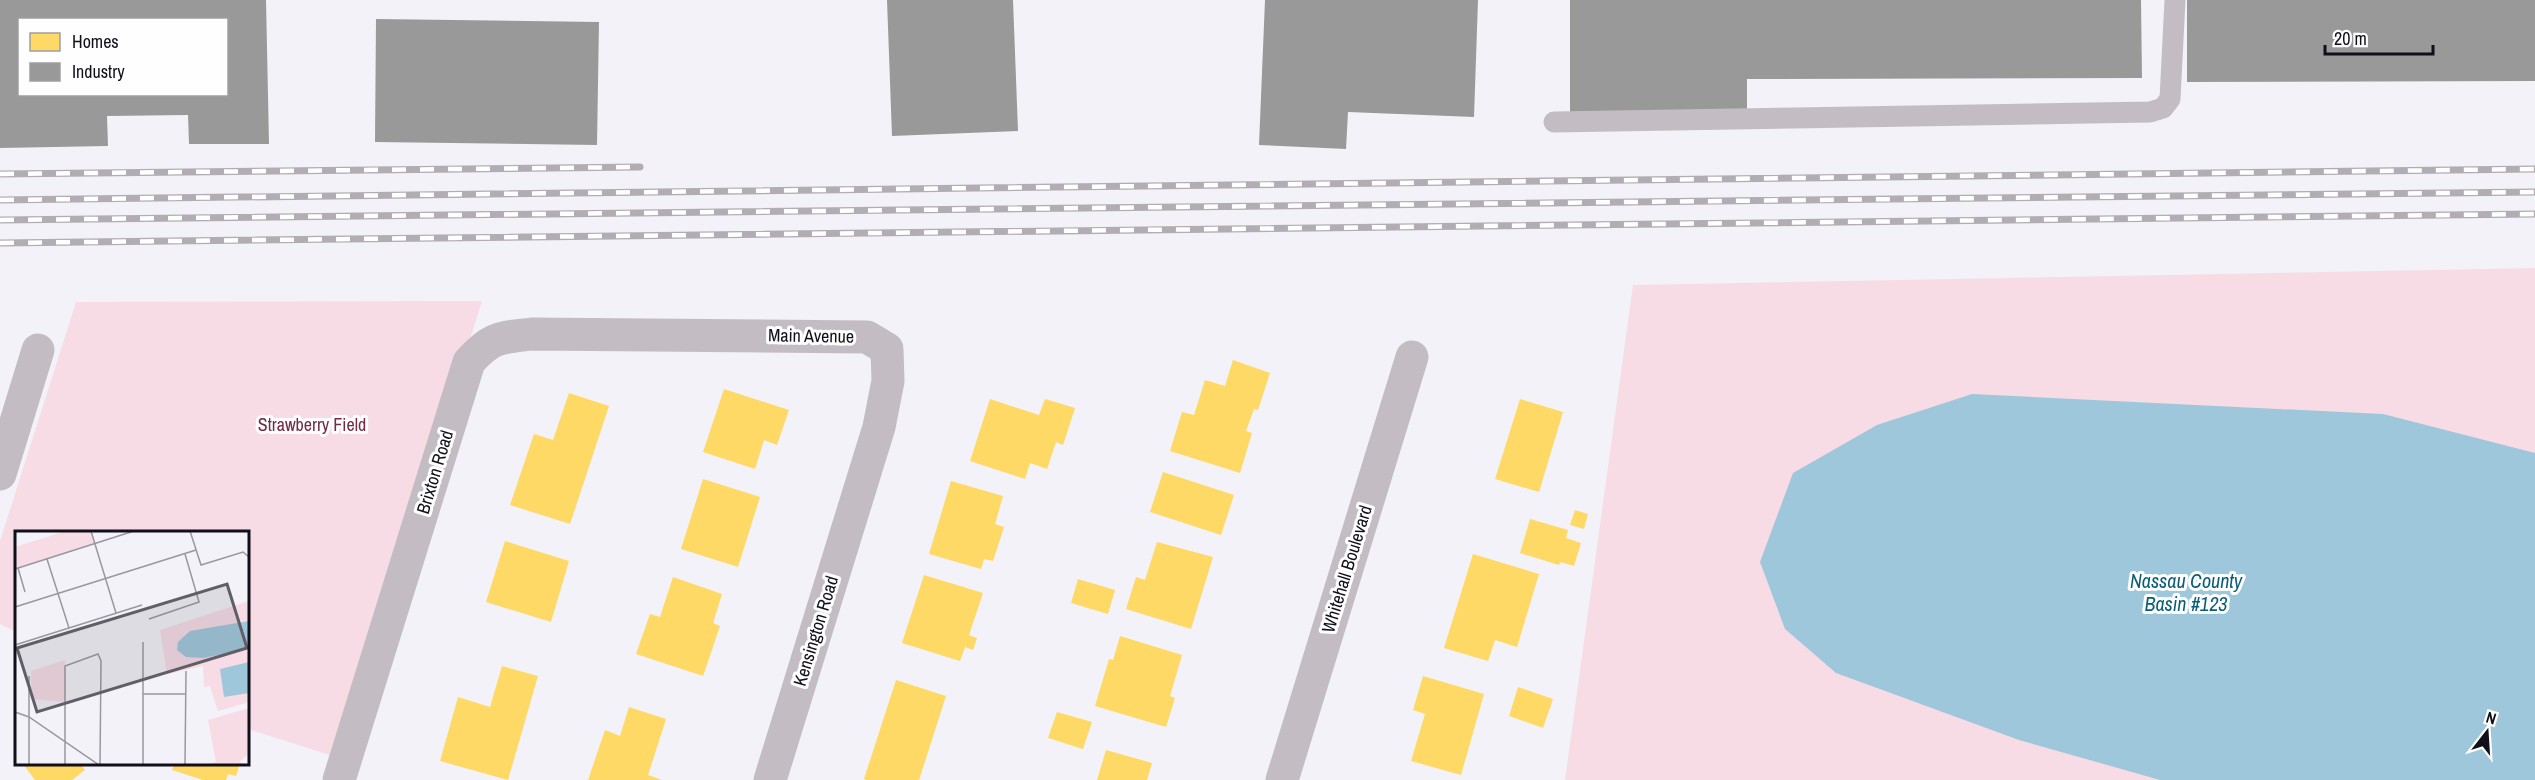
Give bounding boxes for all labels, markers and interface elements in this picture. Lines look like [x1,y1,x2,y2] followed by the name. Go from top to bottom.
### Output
[18,18,228,96] legend
[2325,18,2433,56] scale bar
[2334,26,2367,51] text: 20 m
[72,29,119,54] text: Homes
[72,59,125,84] text: Industry
[768,322,854,349] street label: Main Avenue
[258,412,366,437] park label: Strawberry Field
[410,427,459,517] street label: Brixton Road
[1315,502,1378,636] street label: Whitehall Boulevard
[15,531,249,765] inset map
[2130,567,2243,617] water label: Nassau County Basin #123
[787,573,844,689] street label: Kensington Road
[2457,702,2517,762] north arrow
[2484,706,2499,730] text: N

